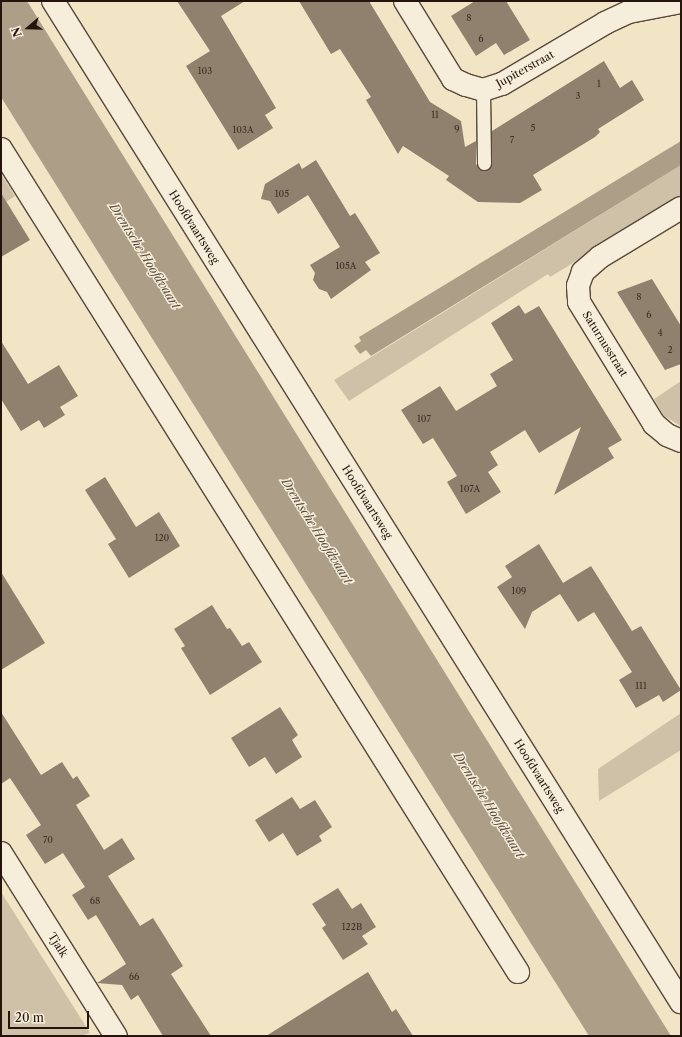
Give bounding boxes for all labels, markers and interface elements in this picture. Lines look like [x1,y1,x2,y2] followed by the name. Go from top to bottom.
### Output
[8,8,48,48] north arrow
[466,13,472,23] house number: 8
[9,25,25,39] text: N
[478,34,484,44] house number: 6
[494,48,556,90] street label: Jupiterstraat
[198,66,212,76] house number: 103
[597,79,601,89] house number: 1
[576,91,580,101] house number: 3
[431,110,439,120] house number: 11
[531,123,535,133] house number: 5
[454,124,460,134] house number: 9
[232,125,254,135] house number: 103A
[510,135,514,145] house number: 7
[166,188,222,266] street label: Hoofdvaartsweg
[275,189,289,199] house number: 105
[107,200,183,312] water label: Drentsche Hoofdvaart
[335,261,357,271] house number: 105A
[636,292,642,302] house number: 8
[580,309,630,379] street label: Saturnusstraat
[646,310,652,320] house number: 6
[657,328,663,338] house number: 4
[667,345,673,355] house number: 2
[417,414,431,424] house number: 107
[339,463,395,541] street label: Hoofdvaartsweg
[279,475,355,587] water label: Drentsche Hoofdvaart
[460,484,480,494] house number: 107A
[155,533,169,543] house number: 120
[512,586,526,596] house number: 109
[635,681,647,691] house number: 111
[511,737,567,815] street label: Hoofdvaartsweg
[451,749,527,861] water label: Drentsche Hoofdvaart
[43,835,53,845] house number: 70
[90,896,100,906] house number: 68
[342,922,362,932] house number: 122B
[45,930,71,960] street label: Tjalk
[129,972,139,982] house number: 66
[10,1003,91,1029] scale bar
[15,1010,44,1025] text: 20 m

